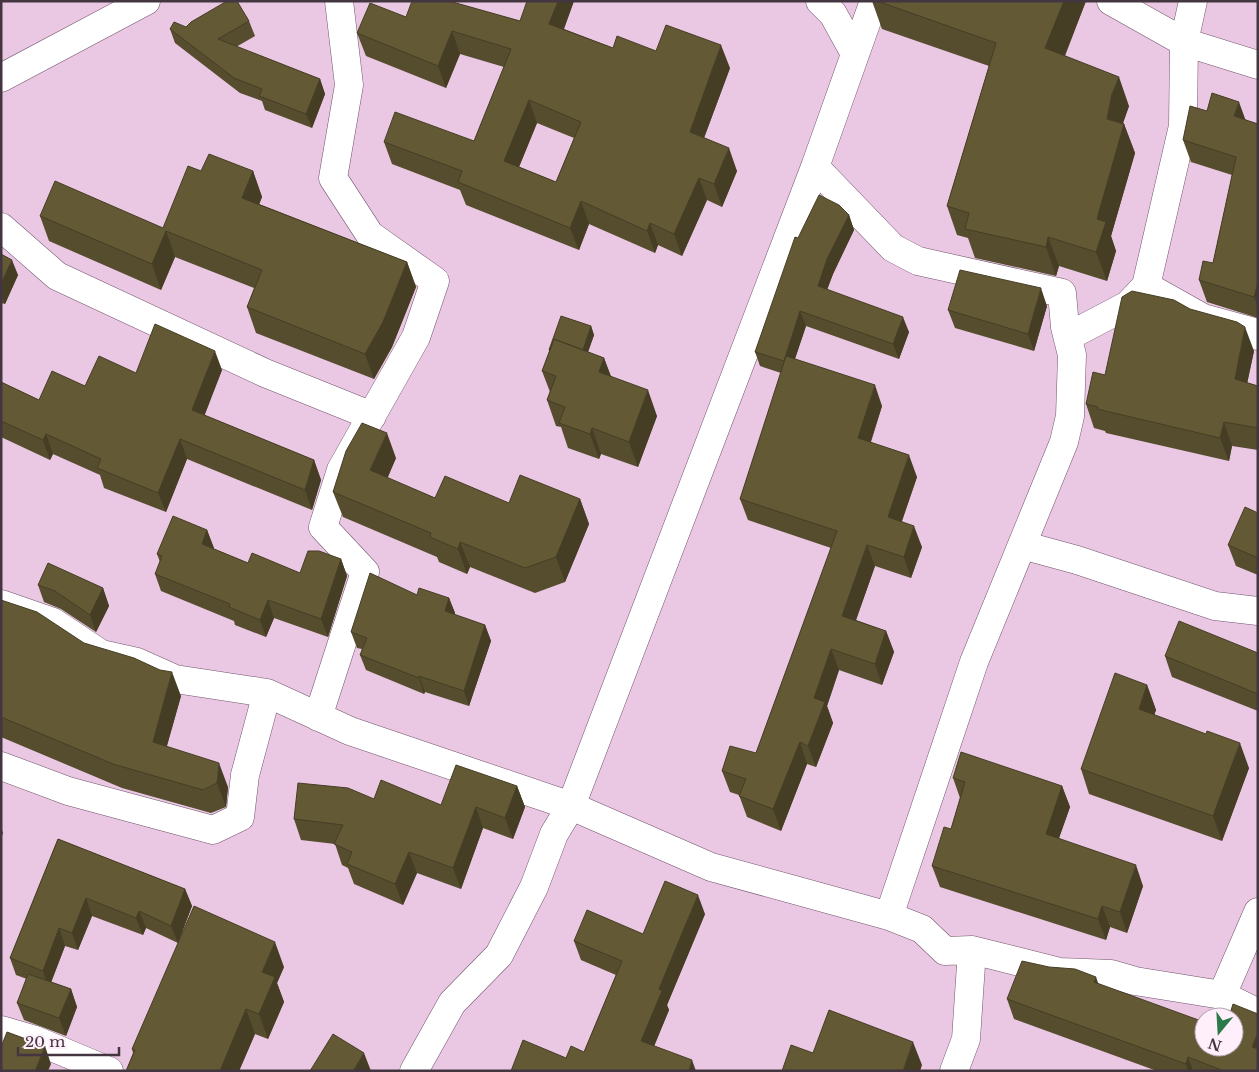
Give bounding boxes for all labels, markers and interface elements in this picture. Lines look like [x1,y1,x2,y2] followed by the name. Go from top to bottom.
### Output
[1194,1007,1244,1057] north arrow
[18,1024,119,1056] scale bar
[25,1032,65,1051] text: 20 m
[1206,1034,1224,1055] text: N

